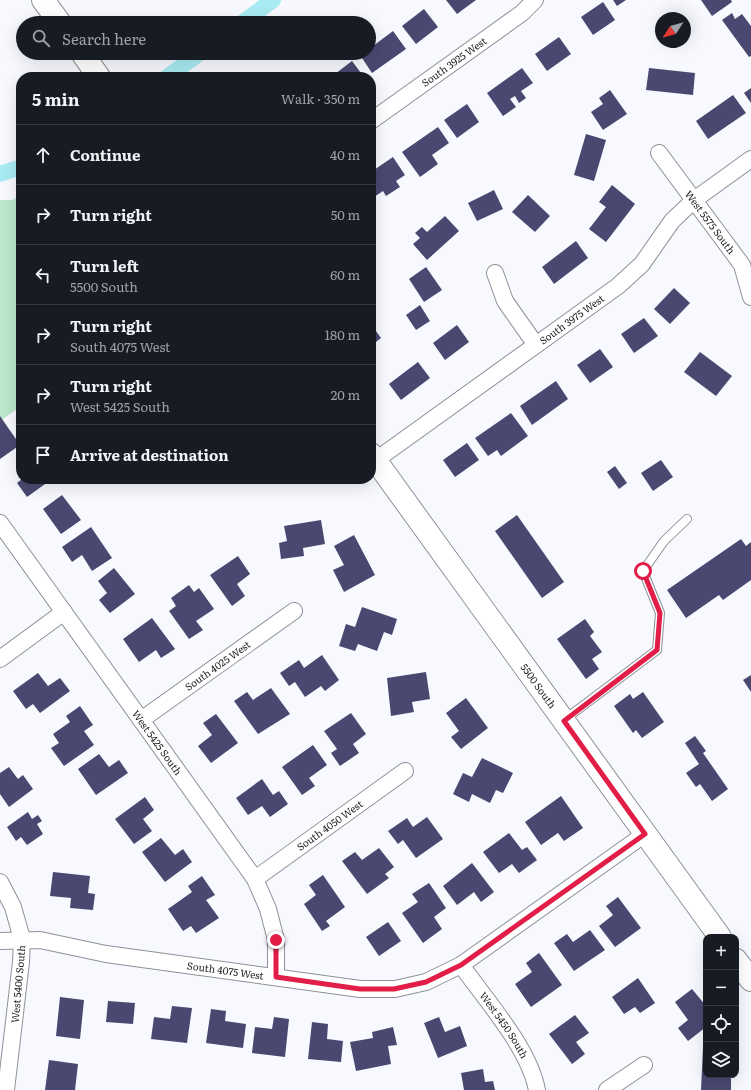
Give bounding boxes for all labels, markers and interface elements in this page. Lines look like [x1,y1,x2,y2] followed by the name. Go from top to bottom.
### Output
[655,12,691,48] north arrow
[16,16,376,60] search box
[30,27,52,49] icon: search
[62,27,146,50] text: Search here
[418,33,489,90] street label: South 3925 West
[32,86,80,111] text: 5 min
[281,89,360,108] text: Walk · 350 m
[70,143,140,166] text: Continue
[32,144,54,166] icon: ahead
[330,145,360,164] text: 40 m
[682,187,740,257] street label: West 5575 South
[70,203,152,226] text: Turn right
[32,204,54,226] icon: right
[331,205,360,224] text: 50 m
[70,254,139,277] text: Turn left
[32,264,54,286] icon: left
[330,265,360,284] text: 60 m
[70,277,138,296] text: 5500 South
[536,290,607,347] street label: South 3975 West
[70,314,152,337] text: Turn right
[32,324,54,346] icon: right
[325,325,360,344] text: 180 m
[70,337,170,356] text: South 4075 West
[70,374,152,397] text: Turn right
[32,384,54,406] icon: right
[331,385,360,404] text: 20 m
[70,397,170,416] text: West 5425 South
[70,443,229,466] text: Arrive at destination
[32,444,54,466] icon: arrive
[634,562,652,580] route start
[181,636,253,694] street label: South 4025 West
[518,660,561,711] street label: 5500 South
[129,707,186,778] street label: West 5425 South
[293,796,366,854] street label: South 4050 West
[267,931,285,949] route end
[703,934,739,1078] map controls
[703,934,739,970] button: +
[7,944,28,1024] street label: West 5400 South
[186,957,265,983] street label: South 4075 West
[703,970,739,1006] button: −
[476,988,533,1061] street label: West 5450 South
[703,1006,739,1042] button: locate
[703,1042,739,1078] button: layers

